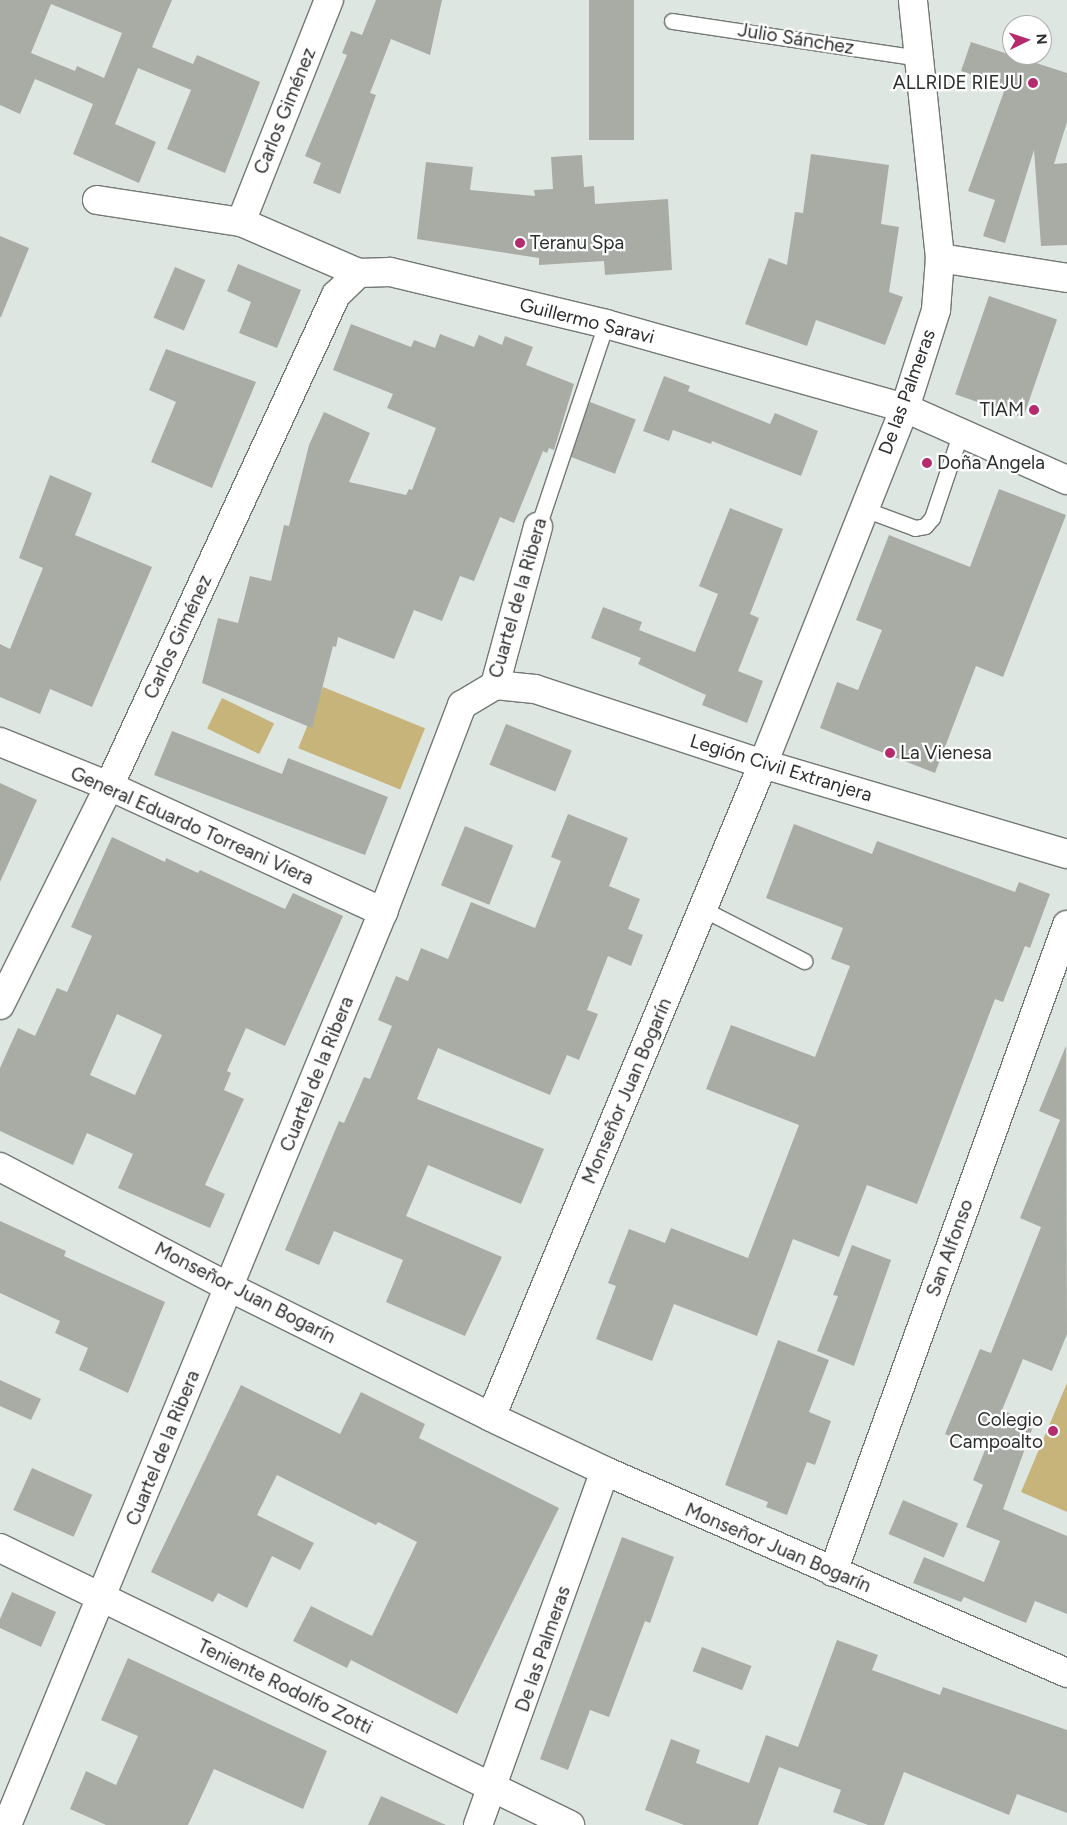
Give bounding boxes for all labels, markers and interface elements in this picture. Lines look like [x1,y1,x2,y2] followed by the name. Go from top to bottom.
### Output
[1002,15,1052,65] north arrow
[736,19,856,59] street label: Julio Sánchez
[1033,33,1050,45] text: N
[249,44,321,178] street label: Carlos Giménez
[893,72,1023,94] place label: ALLRIDE RIEJU
[1027,77,1039,89] marker: ALLRIDE RIEJU
[530,232,624,254] place label: Teranu Spa
[514,237,526,249] marker: Teranu Spa
[517,293,657,349] street label: Guillermo Saravi
[874,326,940,458] street label: De las Palmeras
[979,399,1024,421] place label: TIAM
[1028,404,1040,416] marker: TIAM
[937,452,1045,474] place label: Doña Angela
[921,457,933,469] marker: Doña Angela
[484,515,552,681] street label: Cuartel de la Ribera
[139,571,217,703] street label: Carlos Giménez
[687,729,875,807] street label: Legión Civil Extranjera
[900,742,992,764] place label: La Vienesa
[884,747,896,759] marker: La Vienesa
[67,762,317,890] street label: General Eduardo Torreani Viera
[275,993,359,1155] street label: Cuartel de la Ribera
[577,995,677,1187] street label: Monseñor Juan Bogarín
[922,1196,978,1300] street label: San Alfonso
[151,1237,339,1349] street label: Monseñor Juan Bogarín
[121,1367,205,1529] street label: Cuartel de la Ribera
[949,1409,1043,1453] place label: Colegio Campoalto
[1047,1425,1059,1437] marker: Colegio Campoalto
[682,1498,874,1598] street label: Monseñor Juan Bogarín
[511,1583,575,1715] street label: De las Palmeras
[194,1635,376,1739] street label: Teniente Rodolfo Zotti

